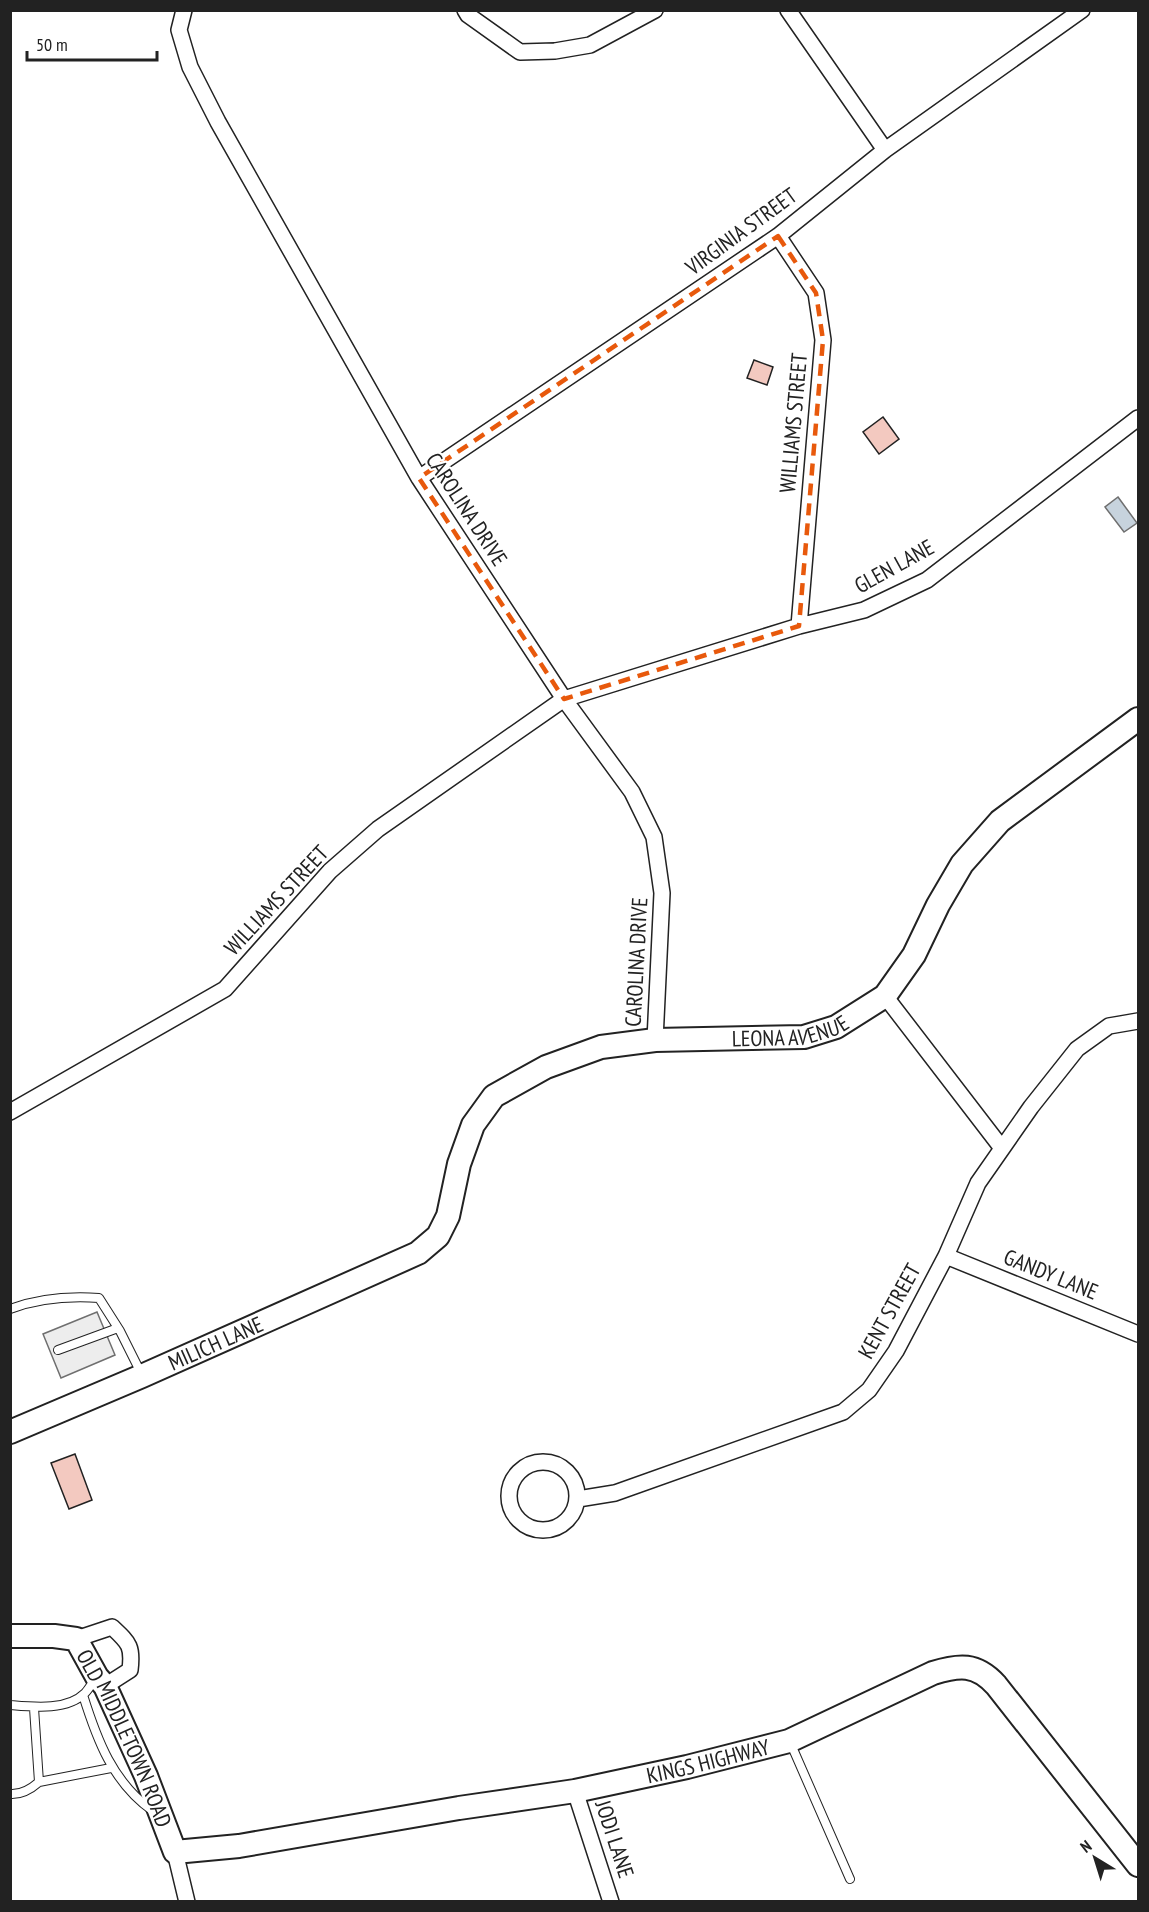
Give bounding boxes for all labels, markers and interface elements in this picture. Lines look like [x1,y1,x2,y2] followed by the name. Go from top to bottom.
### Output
[27,24,158,62] scale bar
[36,33,68,56] text: 50 m
[679,181,802,281] street label: VIRGINIA STREET
[773,352,813,494] street label: WILLIAMS STREET
[420,447,514,571] street label: CAROLINA DRIVE
[849,533,939,599] street label: GLEN LANE
[218,839,334,961] street label: WILLIAMS STREET
[619,897,653,1027] street label: CAROLINA DRIVE
[732,1008,854,1052] street label: LEONA AVENUE
[1000,1242,1102,1306] street label: GANDY LANE
[851,1258,927,1363] street label: KENT STREET
[164,1310,267,1377] street label: MILICH LANE
[70,1644,178,1831] street label: OLD MIDDLETOWN ROAD
[644,1733,772,1789] street label: KINGS HIGHWAY
[589,1796,641,1881] street label: JODI LANE
[1065,1828,1125,1888] north arrow
[1076,1836,1095,1857] text: N

